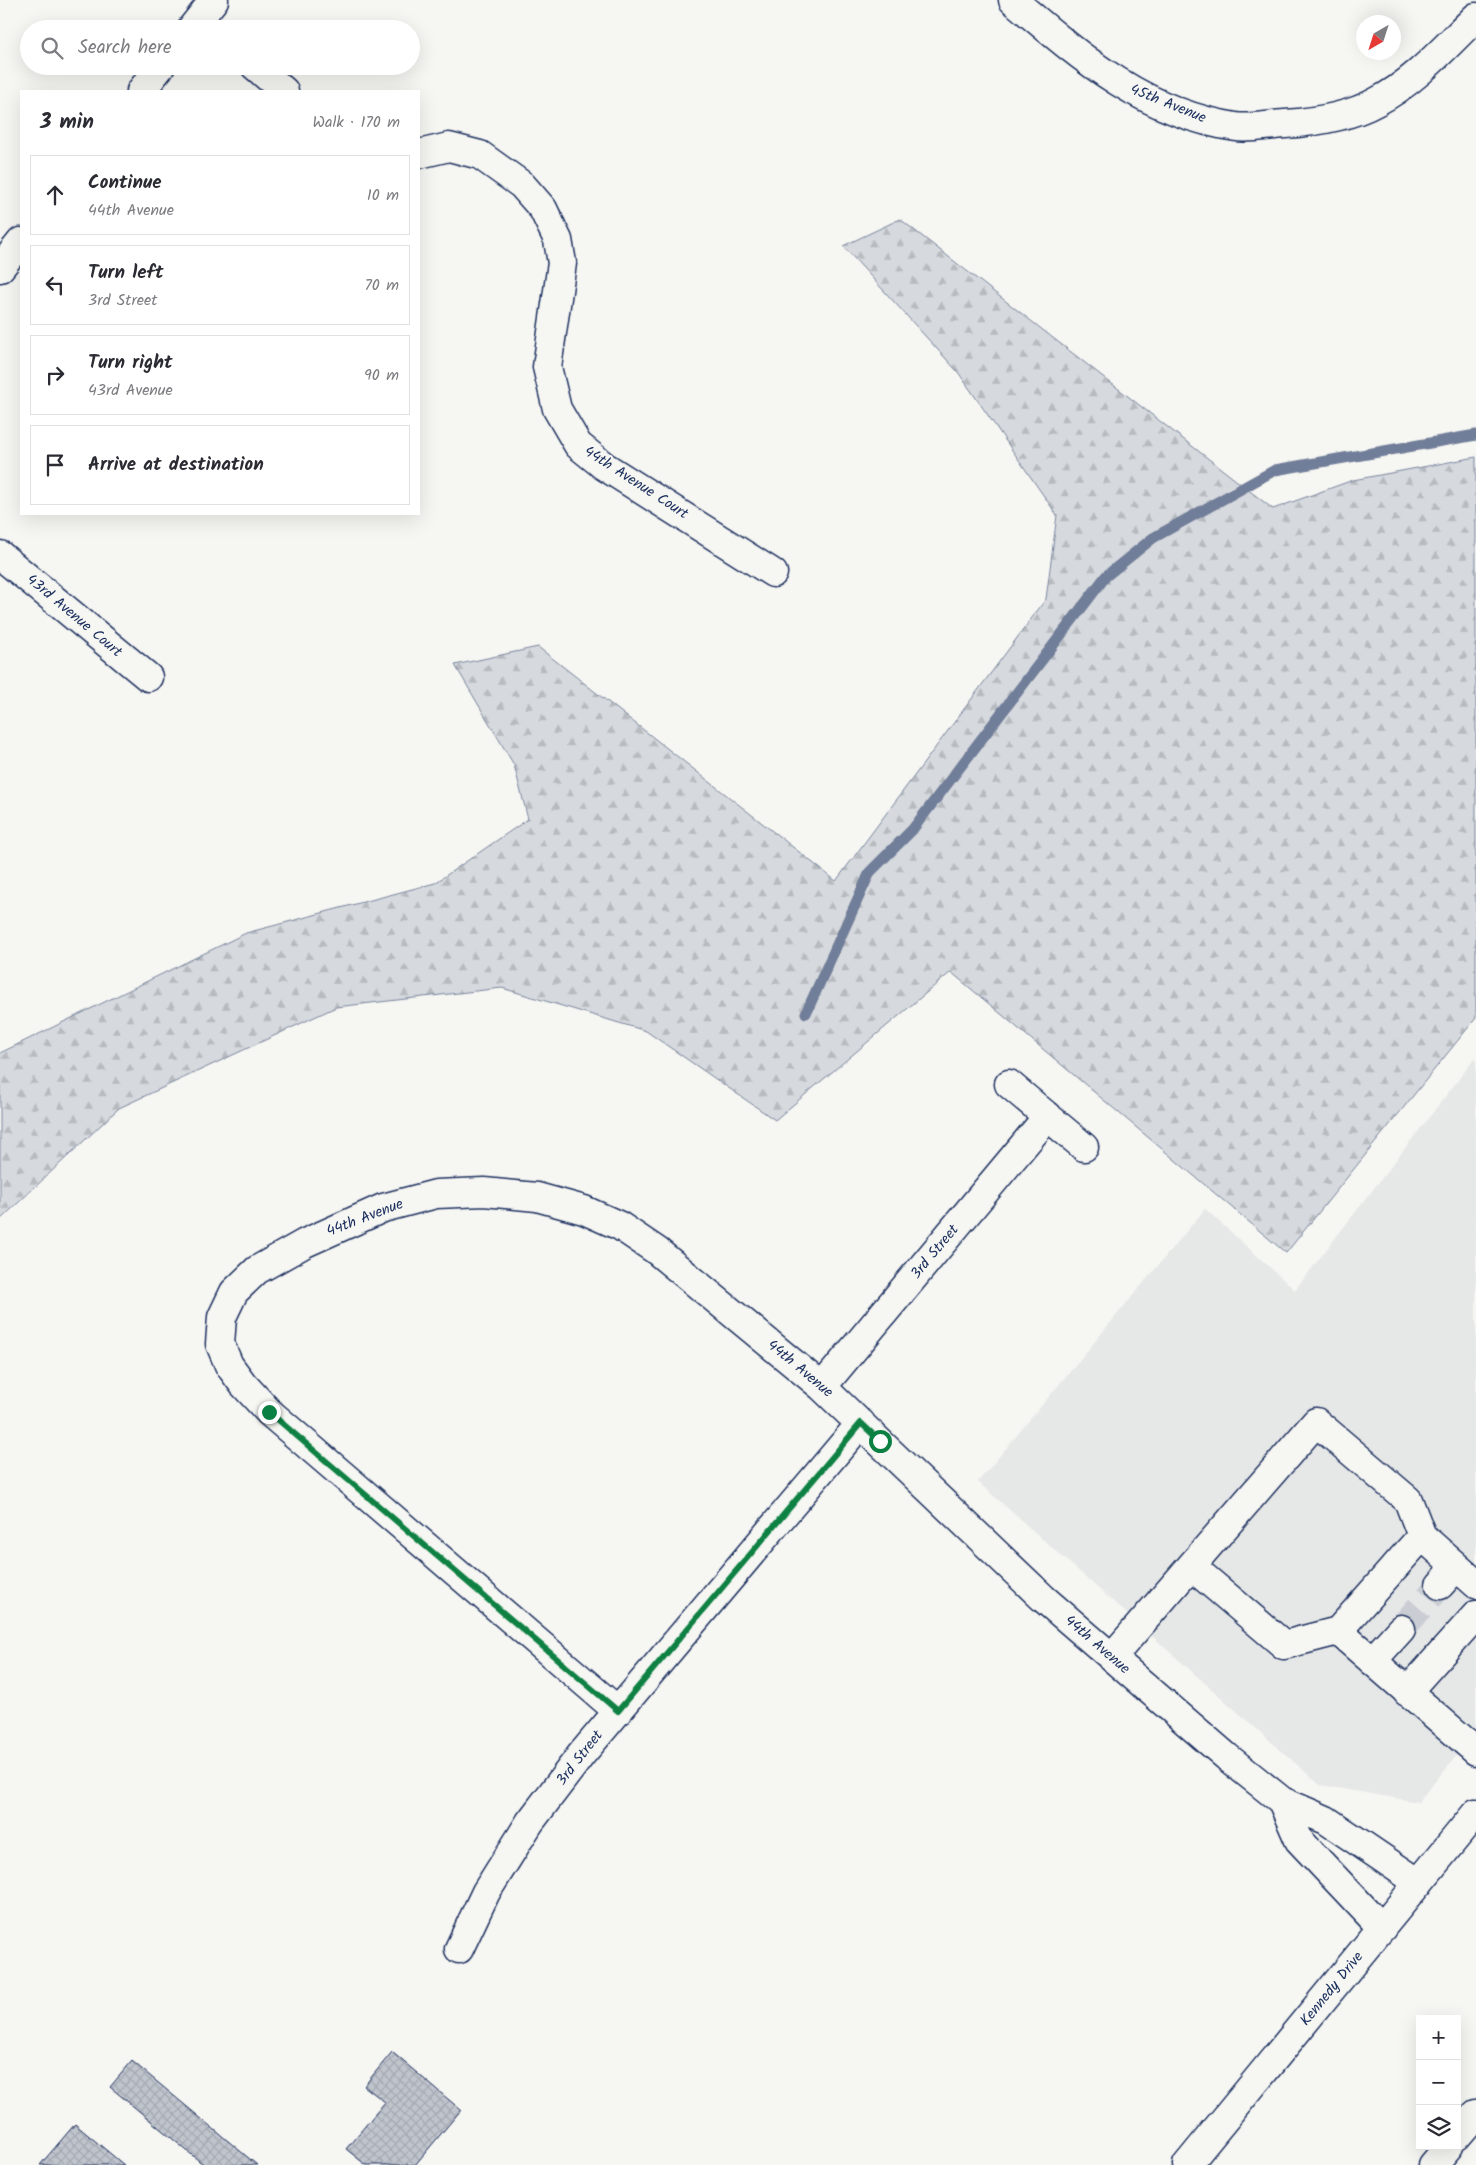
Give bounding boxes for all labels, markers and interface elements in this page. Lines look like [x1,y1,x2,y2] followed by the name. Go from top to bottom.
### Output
[1356,15,1401,60] north arrow
[20,20,420,75] search box
[78,33,172,63] text: Search here
[38,34,66,62] icon: search
[1126,78,1210,130] street label: 45th Avenue
[40,106,94,139] text: 3 min
[312,110,400,135] text: Walk · 170 m
[88,168,161,198] text: Continue
[41,181,69,209] icon: ahead
[367,183,399,208] text: 10 m
[88,198,174,223] text: 44th Avenue
[88,258,163,288] text: Turn left
[41,271,69,299] icon: left
[364,273,399,298] text: 70 m
[88,288,157,313] text: 3rd Street
[88,348,173,378] text: Turn right
[41,361,69,389] icon: right
[364,363,399,388] text: 90 m
[88,378,173,403] text: 43rd Avenue
[579,440,693,526] street label: 44th Avenue Court
[88,450,264,480] text: Arrive at destination
[41,451,69,479] icon: arrive
[21,568,128,664] street label: 43rd Avenue Court
[323,1192,407,1244] street label: 44th Avenue
[905,1219,965,1285] street label: 3rd Street
[761,1334,839,1404] street label: 44th Avenue
[258,1401,281,1424] route end
[869,1430,892,1453] route start
[1059,1610,1135,1681] street label: 44th Avenue
[551,1725,610,1791] street label: 3rd Street
[1294,1946,1370,2032] street label: Kennedy Drive
[1416,2015,1461,2150] map controls
[1416,2015,1461,2060] button: +
[1416,2060,1461,2105] button: −
[1416,2105,1461,2150] button: layers

